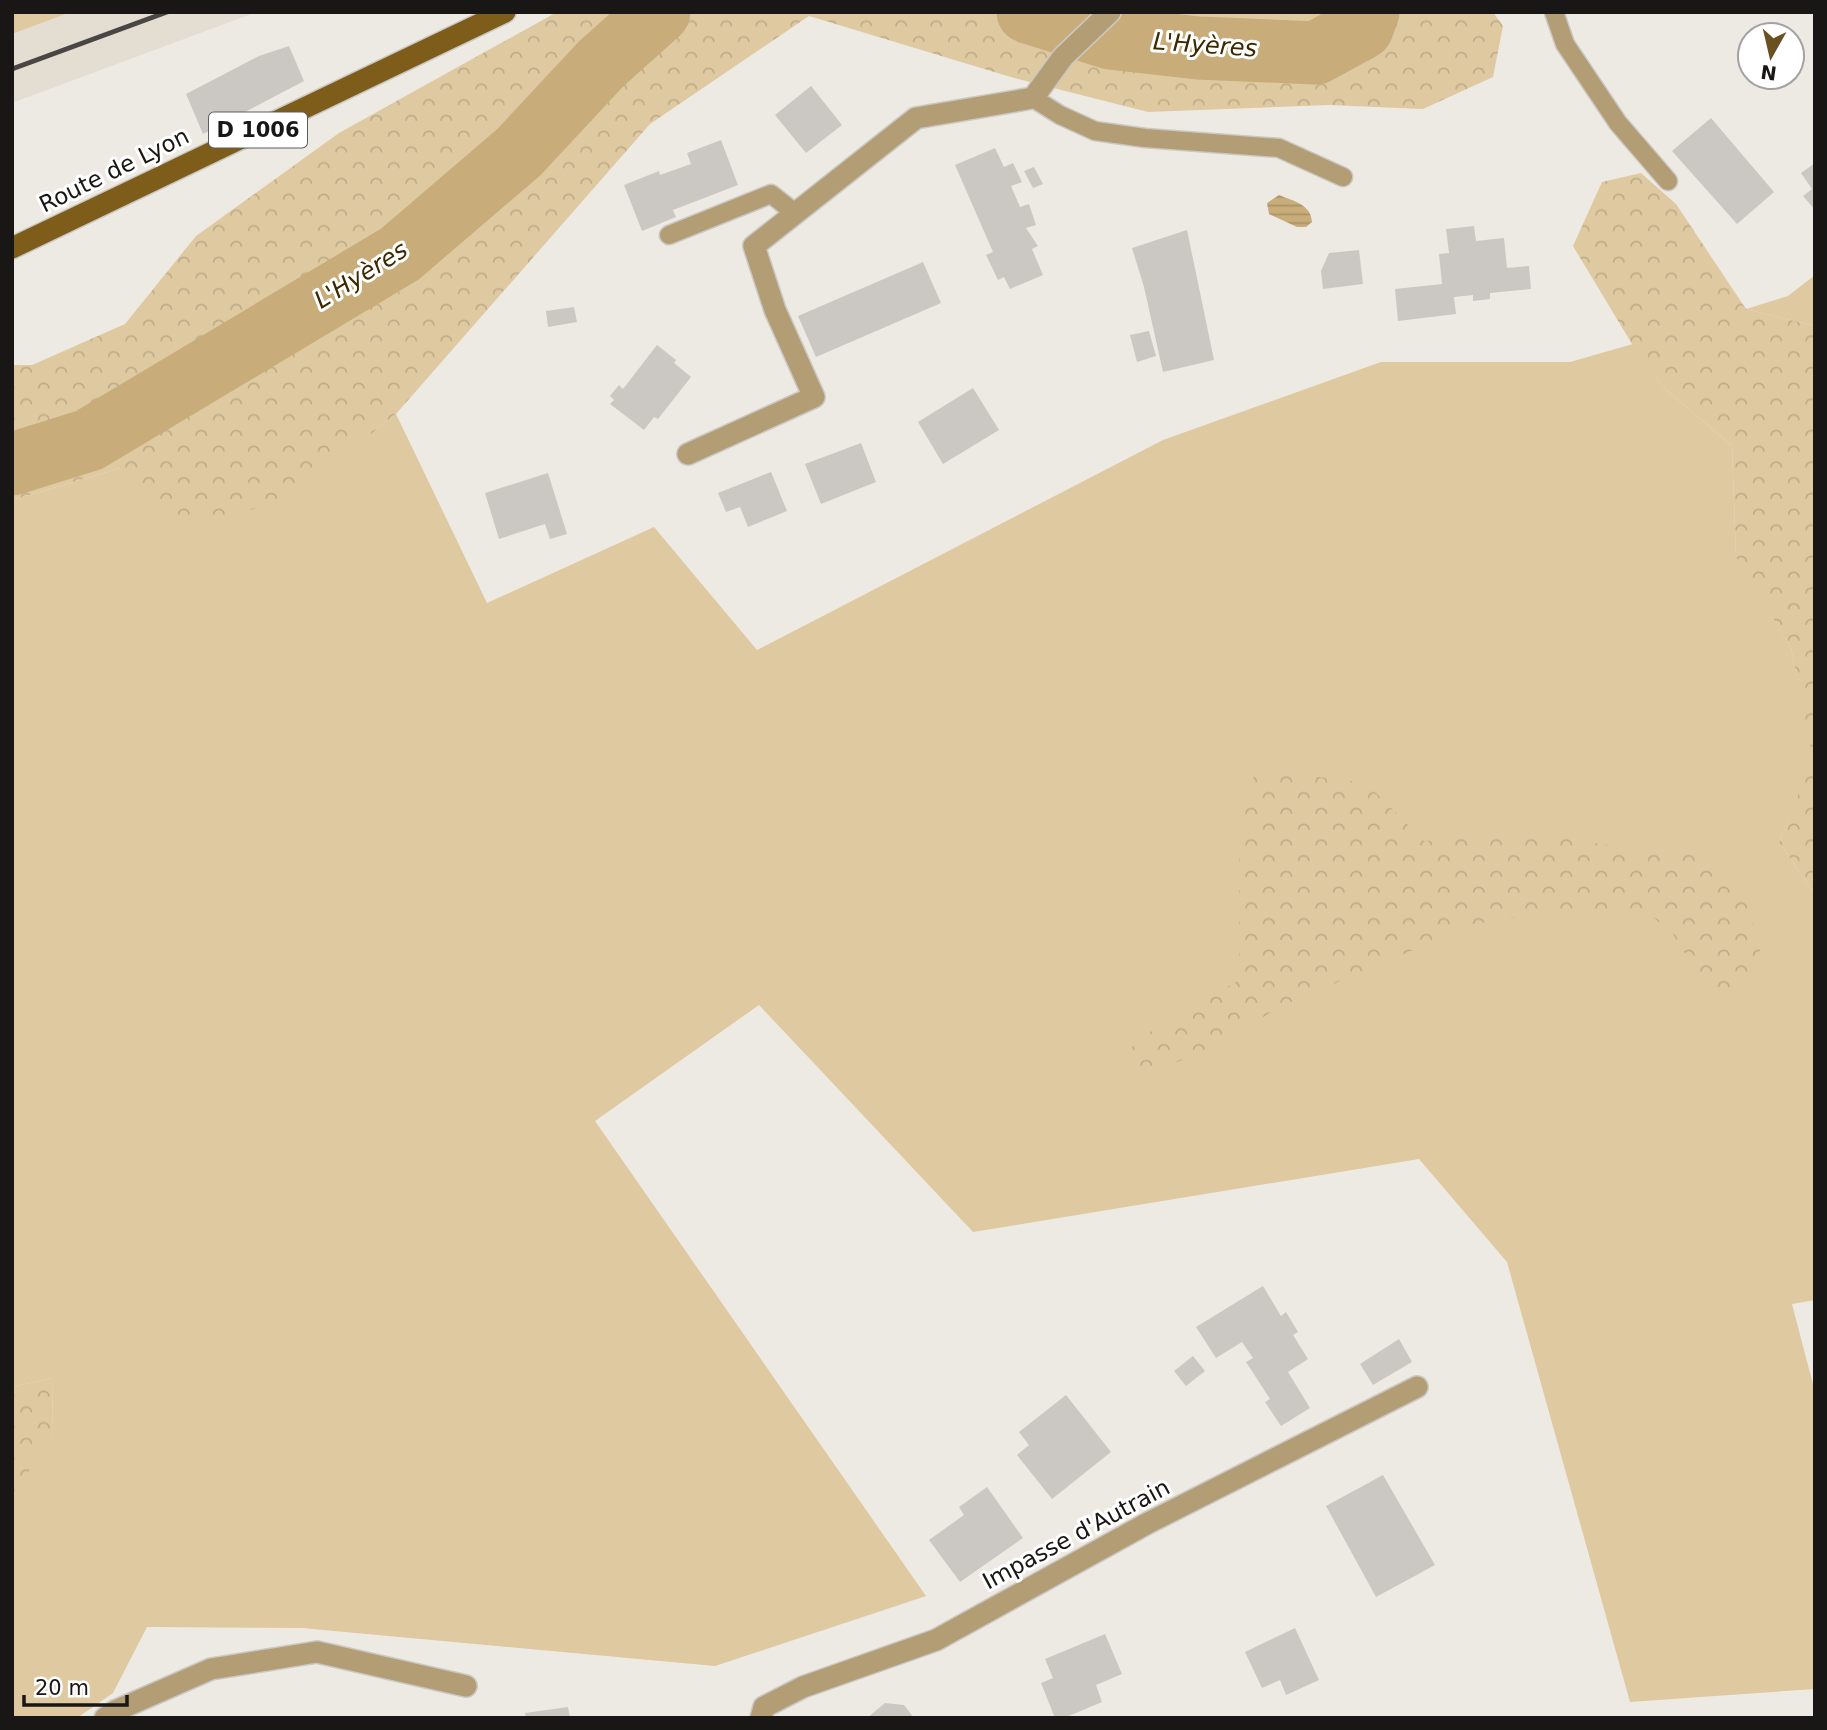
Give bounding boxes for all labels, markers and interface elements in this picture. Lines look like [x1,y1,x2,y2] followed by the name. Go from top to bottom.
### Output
[1736,21,1806,91] north arrow
[1152,27,1258,63] water label: L'Hyères
[1759,61,1778,85] text: N
[209,113,307,148] road number: D 1006
[35,123,193,217] street label: Route de Lyon
[309,236,413,314] water label: L'Hyères
[978,1474,1174,1594] street label: Impasse d'Autrain
[24,1664,128,1708] scale bar
[35,1676,89,1700] text: 20 m

